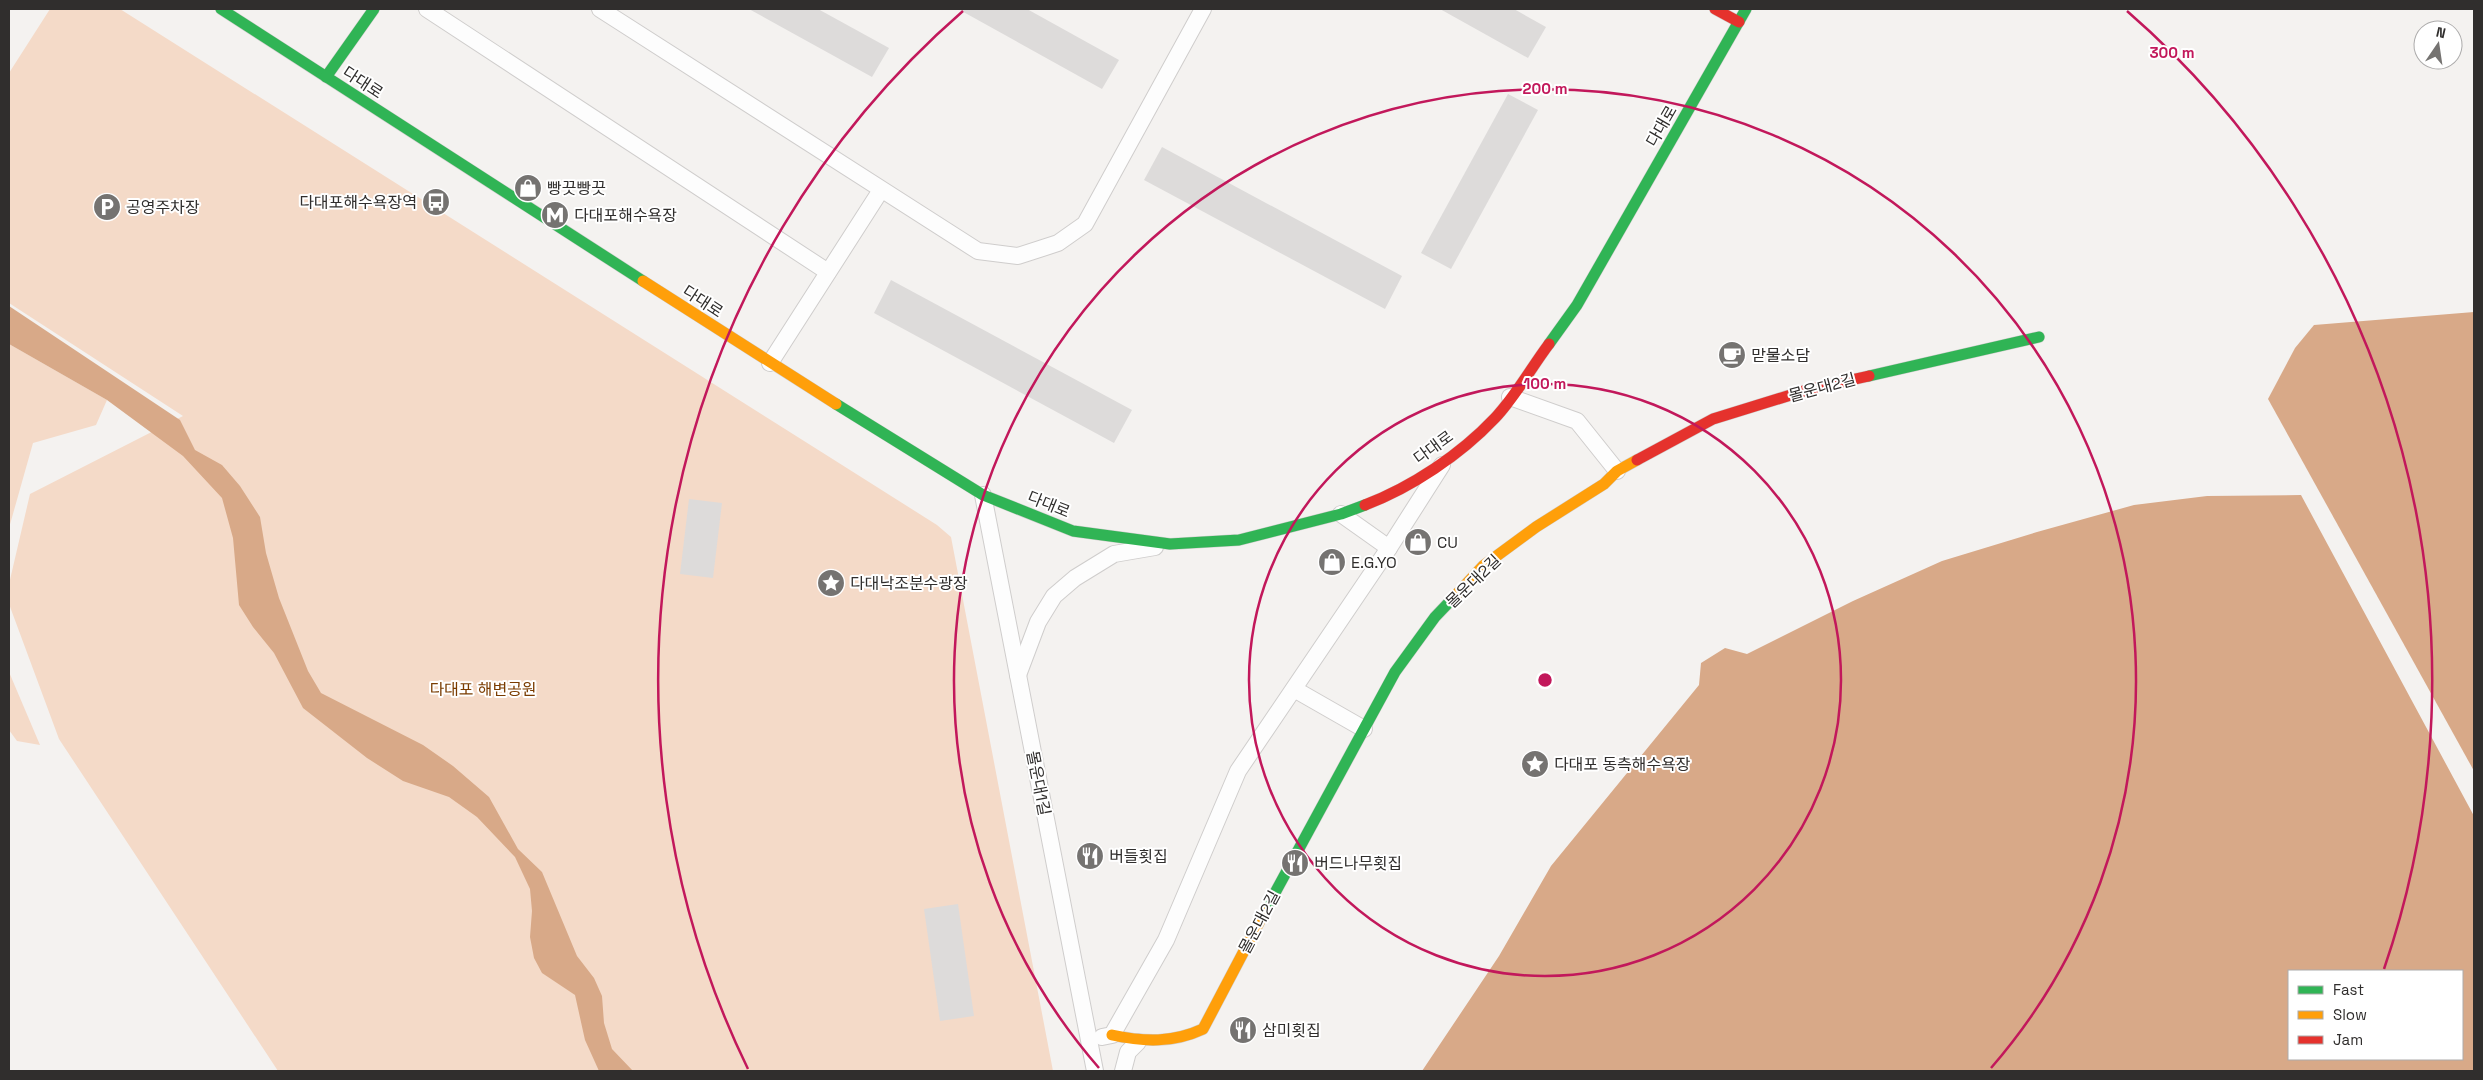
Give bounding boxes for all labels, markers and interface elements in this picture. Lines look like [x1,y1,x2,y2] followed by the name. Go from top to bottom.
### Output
[2413,20,2463,70] north arrow
[2434,23,2448,42] text: N
[2149,43,2195,62] text: 300 m
[338,62,387,103] street label: 다대로
[1523,79,1567,98] text: 200 m
[1641,102,1682,151] street label: 다대로
[513,173,543,203] shop icon: 빵끗빵끗
[547,178,606,199] place label: 빵끗빵끗
[421,187,451,217] bus stop icon: 다대포해수욕장역
[92,192,122,222] parking icon: 공영주차장
[299,192,417,213] place label: 다대포해수욕장역
[126,197,200,218] place label: 공영주차장
[540,200,570,230] metro station icon: 다대포해수욕장
[574,205,677,226] place label: 다대포해수욕장
[678,281,727,322] street label: 다대로
[1717,340,1747,370] cafe icon: 맏물소담
[1751,345,1810,366] place label: 맏물소담
[1786,368,1858,406] street label: 몰운대2길
[1524,374,1566,393] text: 100 m
[1409,426,1458,469] street label: 다대로
[1024,486,1073,523] street label: 다대로
[1403,527,1433,557] shop icon: CU
[1437,532,1458,553] place label: CU
[1317,547,1347,577] shop icon: E.G.YO
[1441,550,1505,613] street label: 몰운대2길
[1351,552,1397,573] place label: E.G.YO
[816,568,846,598] place icon: 다대낙조분수광장
[850,573,968,594] place label: 다대낙조분수광장
[1536,671,1554,689] centre of rings
[429,679,537,700] park label: 다대포 해변공원
[1022,749,1055,817] street label: 몰운대1길
[1520,749,1550,779] place icon: 다대포 동측해수욕장
[1554,754,1691,775] place label: 다대포 동측해수욕장
[1075,841,1105,871] restaurant icon: 버들횟집
[1109,846,1168,867] place label: 버들횟집
[1280,848,1310,878] restaurant icon: 버드나무횟집
[1314,853,1402,874] place label: 버드나무횟집
[1234,887,1285,957] street label: 몰운대2길
[2288,970,2463,1060] legend
[2333,980,2364,999] text: Fast
[2333,1005,2367,1024] text: Slow
[1228,1015,1258,1045] restaurant icon: 삼미횟집
[1262,1020,1321,1041] place label: 삼미횟집
[2333,1030,2363,1049] text: Jam

